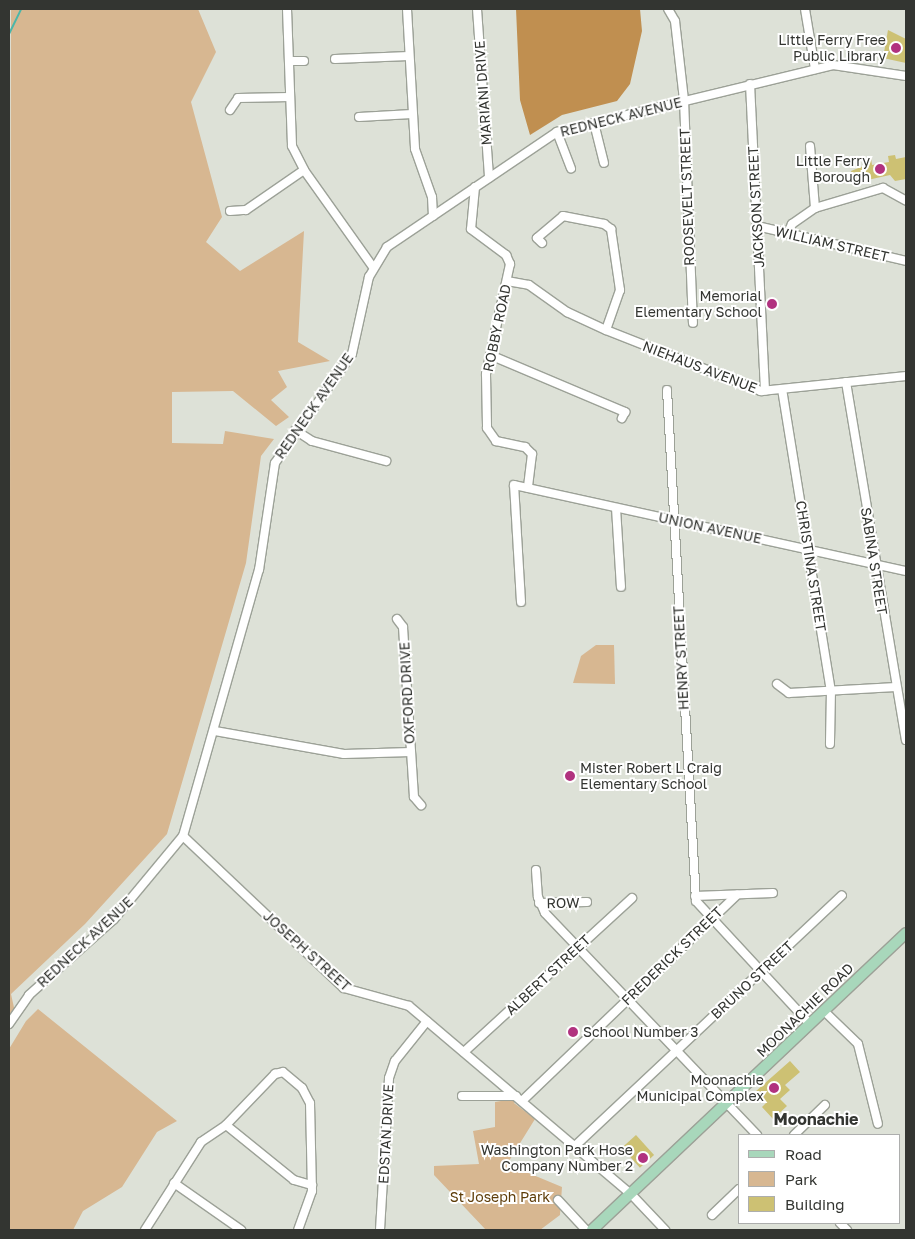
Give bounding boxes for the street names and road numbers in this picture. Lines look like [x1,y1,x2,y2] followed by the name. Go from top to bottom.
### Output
[471,40,495,146] street label: MARIANI DRIVE
[558,94,684,140] street label: REDNECK AVENUE
[676,128,698,266] street label: ROOSEVELT STREET
[744,146,768,268] street label: JACKSON STREET
[774,223,890,265] street label: WILLIAM STREET
[479,283,515,373] street label: ROBBY ROAD
[640,337,760,397] street label: NIEHAUS AVENUE
[271,350,357,462] street label: REDNECK AVENUE
[792,499,830,633] street label: CHRISTINA STREET
[857,506,891,616] street label: SABINA STREET
[657,509,763,547] street label: UNION AVENUE
[670,605,692,711] street label: HENRY STREET
[396,641,418,745] street label: OXFORD DRIVE
[34,893,136,991] street label: REDNECK AVENUE
[546,894,580,912] street label: ROW
[618,903,726,1009] street label: FREDERICK STREET
[260,907,354,995] street label: JOSEPH STREET
[502,931,594,1019] street label: ALBERT STREET
[707,938,797,1022] street label: BRUNO STREET
[753,960,857,1060] street label: MOONACHIE ROAD
[375,1084,397,1184] street label: EDSTAN DRIVE

